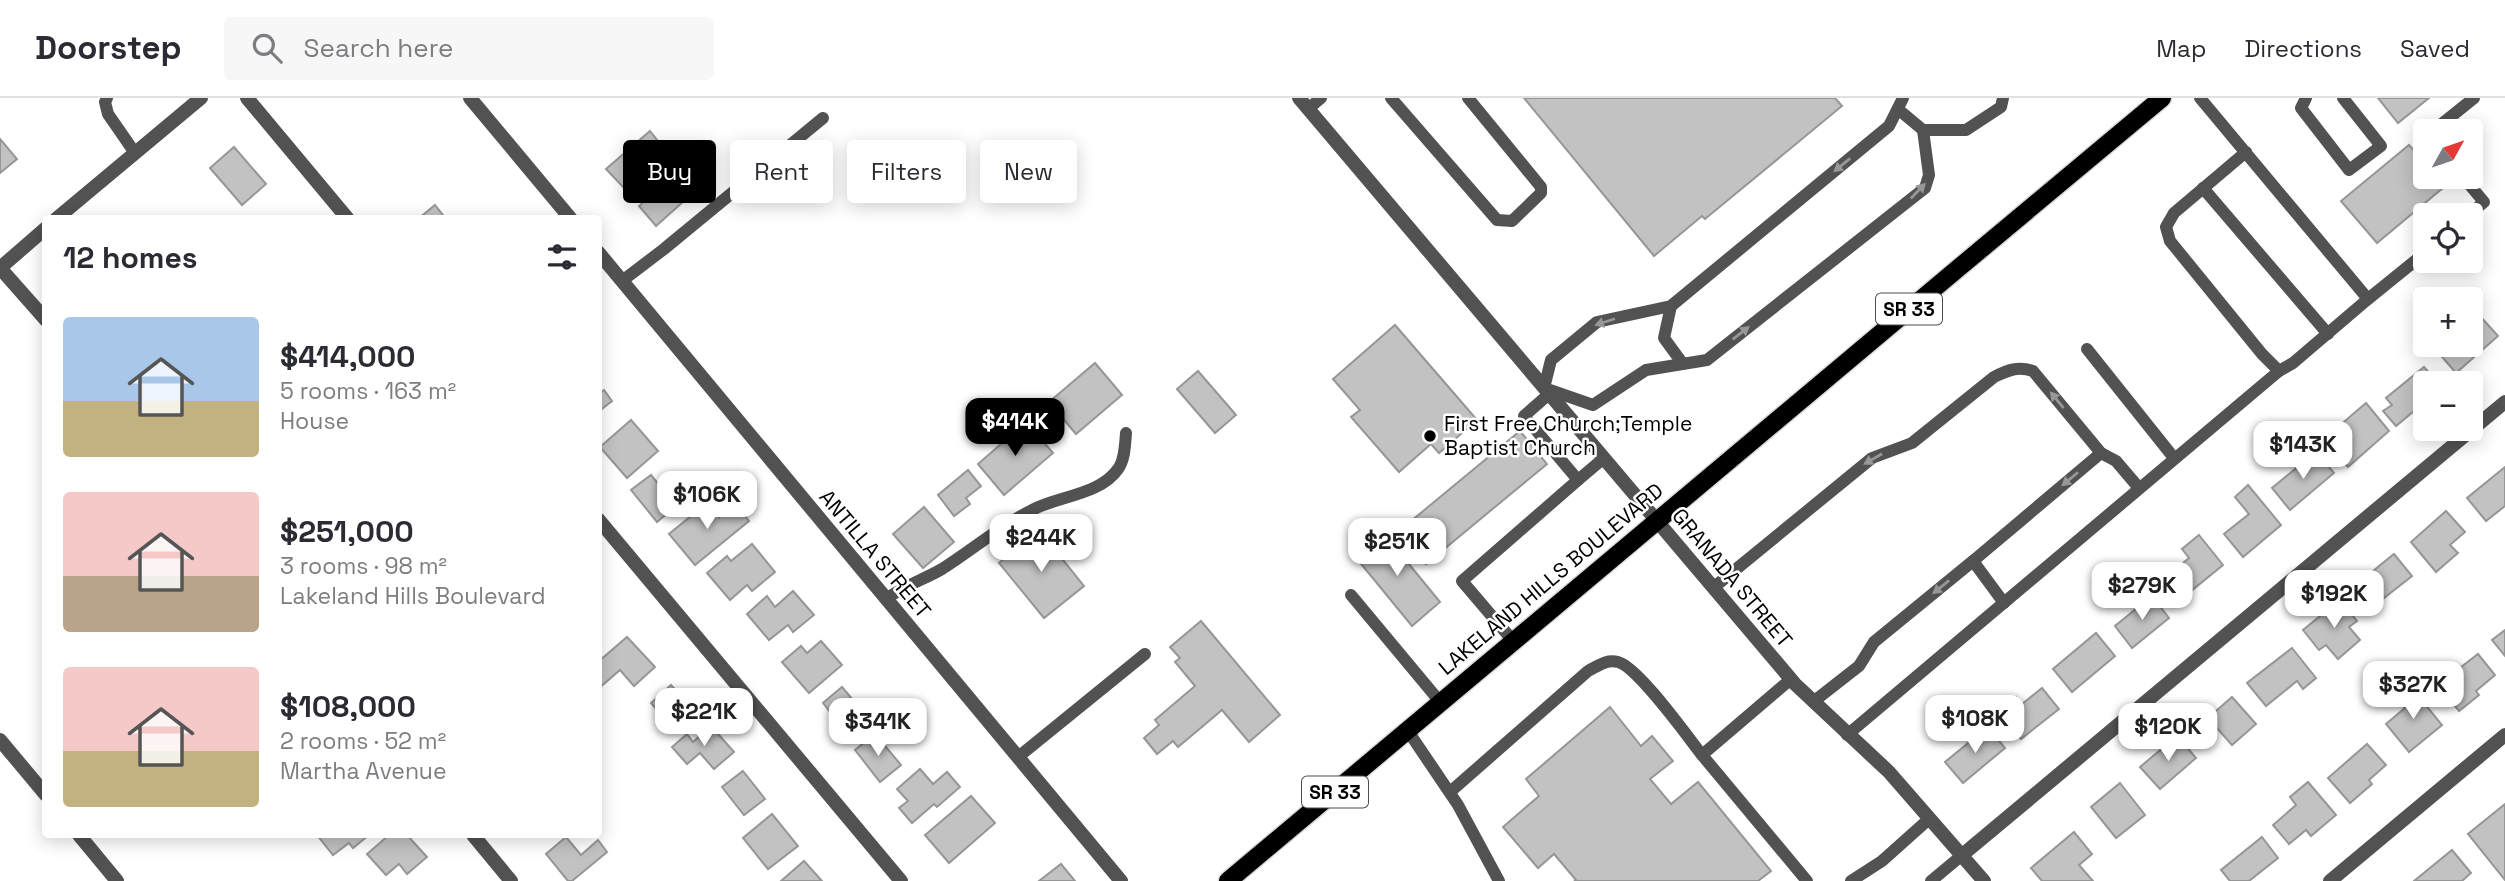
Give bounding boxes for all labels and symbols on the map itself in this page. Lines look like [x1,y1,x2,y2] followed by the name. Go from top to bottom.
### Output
[2413,119,2483,189] north arrow
[1833,157,1850,172] one-way arrow
[1910,183,1927,200] one-way arrow
[1876,294,1942,324] road number: SR 33
[1594,317,1615,327] one-way arrow
[1732,326,1750,341] one-way arrow
[2050,392,2065,410] one-way arrow
[966,398,1064,458] pin: $414K
[1444,410,1692,461] place label: First Free Church;Temple Baptist Church
[2254,422,2352,481] pin: $143K
[1422,428,1438,444] marker: First Free Church;Temple Baptist Church
[1863,453,1882,466] one-way arrow
[2062,471,2079,486] one-way arrow
[658,472,756,531] pin: $106K
[1433,477,1668,681] street label: LAKELAND HILLS BOULEVARD
[814,484,937,624] street label: ANTILLA STREET
[1666,503,1798,653] street label: GRANADA STREET
[992,514,1090,574] pin: $244K
[1348,518,1446,578] pin: $251K
[2093,562,2191,622] pin: $279K
[2285,570,2383,630] pin: $192K
[1933,579,1950,594] one-way arrow
[2364,662,2462,721] pin: $327K
[655,688,753,748] pin: $221K
[1926,696,2024,755] pin: $108K
[829,698,927,758] pin: $341K
[2119,704,2217,763] pin: $120K
[1302,776,1368,807] road number: SR 33

